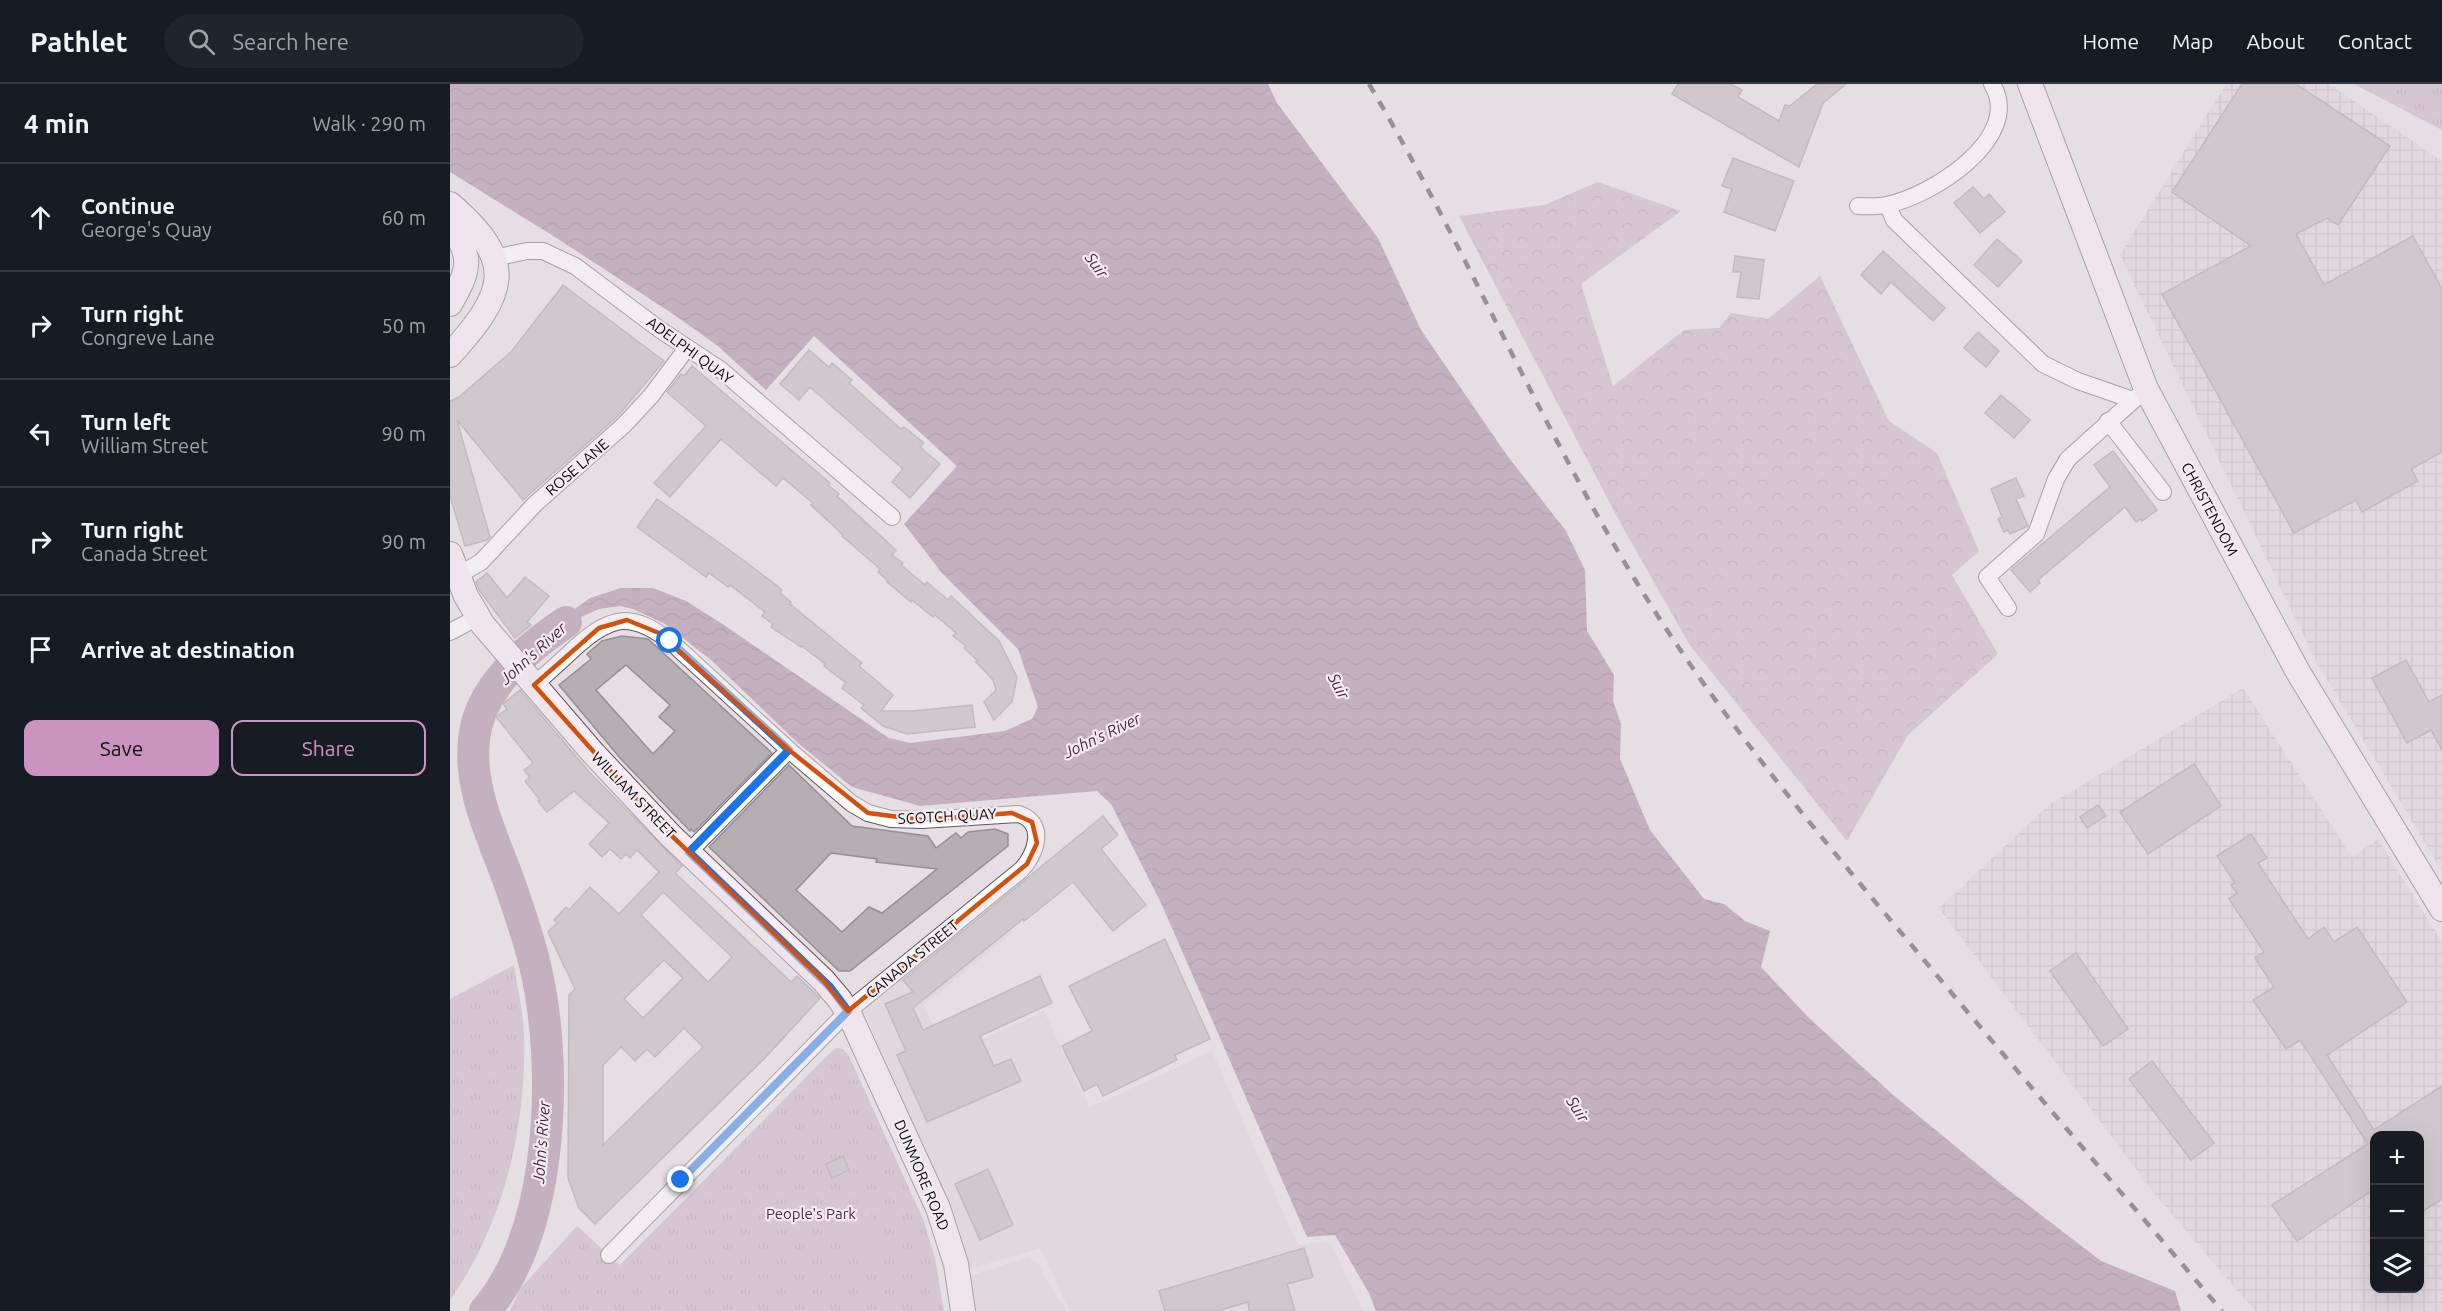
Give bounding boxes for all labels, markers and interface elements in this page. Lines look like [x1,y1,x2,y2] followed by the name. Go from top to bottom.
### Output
[164,14,584,68] search box
[185,25,218,58] icon: search
[30,26,128,57] text: Pathlet
[233,29,349,54] text: Search here
[2082,29,2139,53] text: Home
[2172,29,2213,53] text: Map
[2246,29,2305,53] text: About
[2338,29,2412,53] text: Contact
[24,109,90,138] text: 4 min
[313,112,426,135] text: Walk · 290 m
[81,193,175,218] text: Continue
[24,201,57,234] icon: ahead
[382,206,426,229] text: 60 m
[81,218,212,241] text: George's Quay
[1081,248,1113,282] water label: Suir
[81,301,183,326] text: Turn right
[24,309,57,342] icon: right
[644,313,737,387] street label: ADELPHI QUAY
[382,314,426,337] text: 50 m
[81,326,215,349] text: Congreve Lane
[81,409,171,434] text: Turn left
[24,417,57,450] icon: left
[382,422,426,445] text: 90 m
[81,434,208,457] text: William Street
[542,435,612,499] street label: ROSE LANE
[2178,459,2242,559] street label: CHRISTENDOM
[81,517,183,542] text: Turn right
[24,525,57,558] icon: right
[382,530,426,553] text: 90 m
[81,542,208,565] text: Canada Street
[495,618,570,688] water label: John's River
[656,627,682,653] route start
[24,633,57,666] icon: arrive
[81,637,295,662] text: Arrive at destination
[1324,669,1354,703] water label: Suir
[1060,708,1144,762] water label: John's River
[24,720,219,776] button: Save
[231,720,426,776] button: Share
[588,748,680,842] street label: WILLIAM STREET
[897,805,997,827] street label: SCOTCH QUAY
[862,916,962,1002] street label: CANADA STREET
[1563,1092,1593,1126] water label: Suir
[529,1099,553,1185] water label: John's River
[891,1117,953,1233] street label: DUNMORE ROAD
[2370,1131,2424,1293] map controls
[2370,1131,2424,1185] button: +
[667,1166,693,1192] route end
[2370,1185,2424,1239] button: −
[766,1205,856,1222] park label: People's Park
[2370,1239,2424,1293] button: layers

